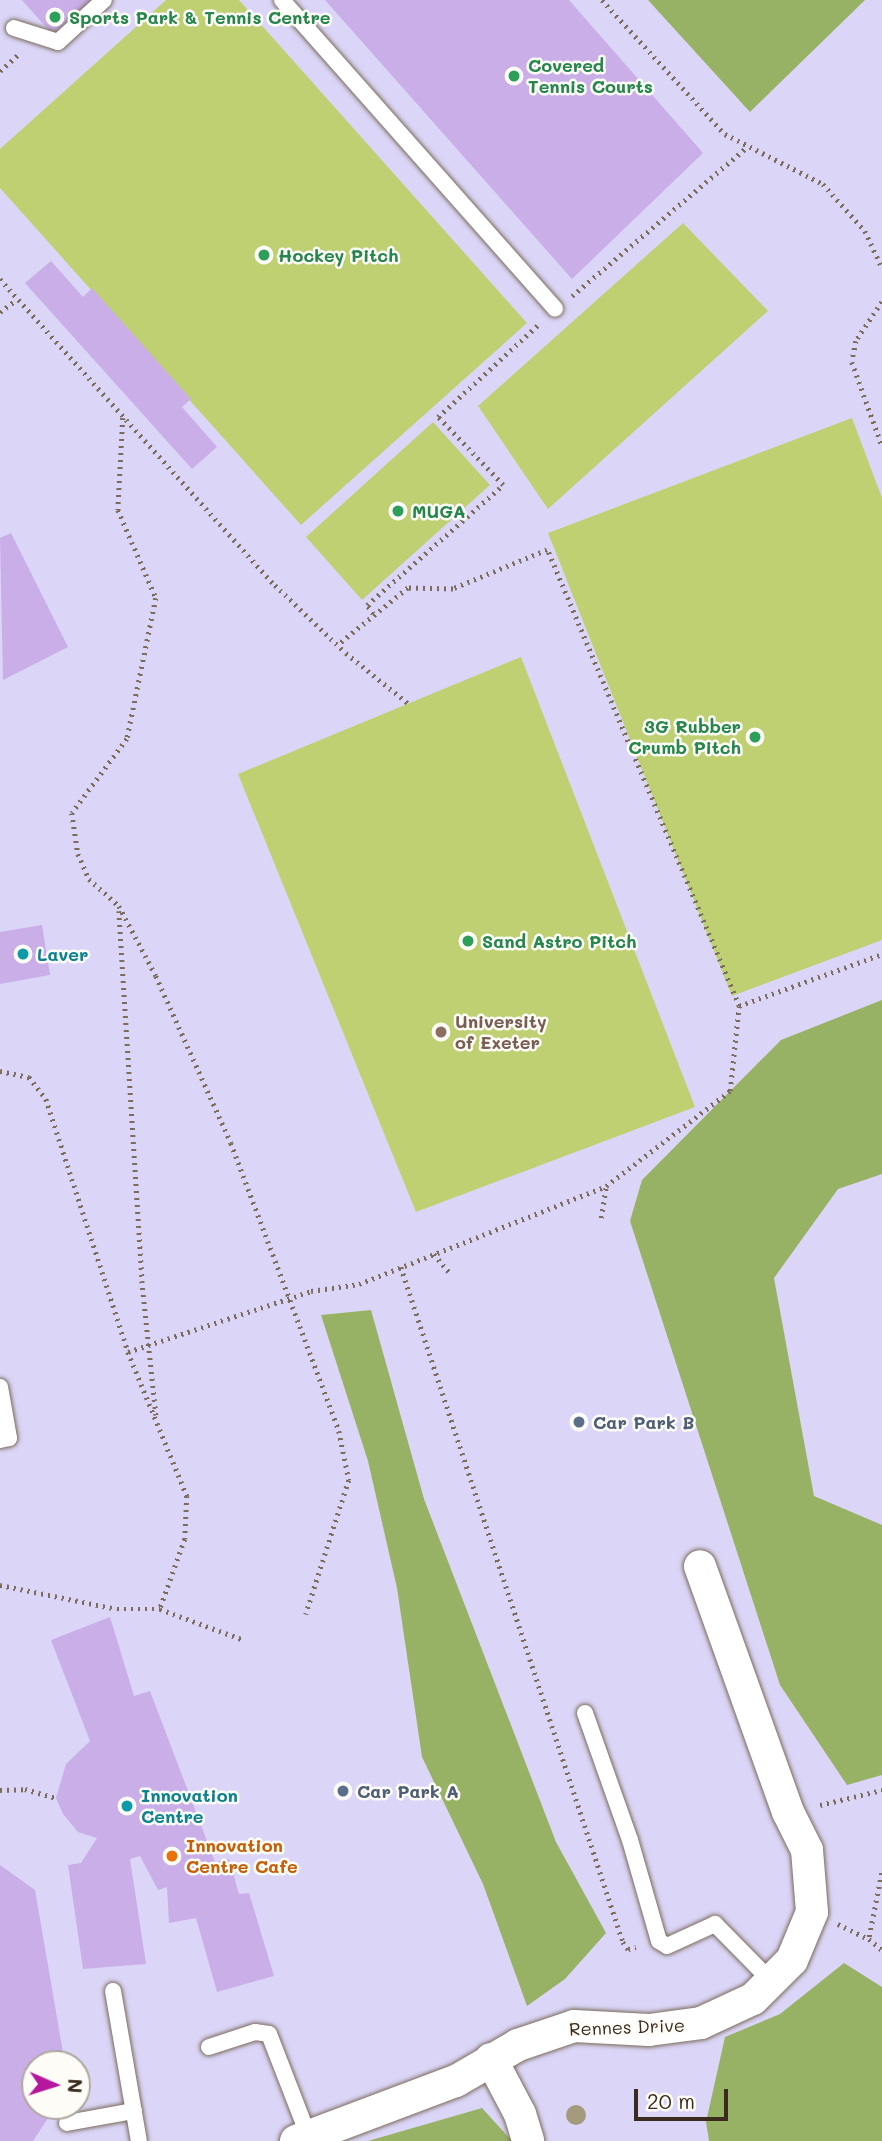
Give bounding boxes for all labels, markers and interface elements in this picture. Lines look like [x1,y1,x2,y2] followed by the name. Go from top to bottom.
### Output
[69,6,331,28] place label: Sports Park & Tennis Centre
[47,9,63,25] marker: Sports Park & Tennis Centre
[528,55,653,98] place label: Covered Tennis Courts
[506,68,522,84] marker: Covered Tennis Courts
[278,244,398,266] place label: Hockey Pitch
[256,247,272,263] marker: Hockey Pitch
[412,500,466,522] place label: MUGA
[390,503,406,519] marker: MUGA
[628,716,741,758] place label: 3G Rubber Crumb Pitch
[747,729,763,745] marker: 3G Rubber Crumb Pitch
[482,930,637,952] place label: Sand Astro Pitch
[460,933,476,949] marker: Sand Astro Pitch
[37,943,88,965] place label: Laver
[15,946,31,962] marker: Laver
[455,1011,547,1054] place label: University of Exeter
[433,1024,449,1040] marker: University of Exeter
[593,1411,694,1433] place label: Car Park B
[571,1414,587,1430] marker: Car Park B
[357,1780,459,1802] place label: Car Park A
[335,1783,351,1799] marker: Car Park A
[141,1785,238,1828] place label: Innovation Centre
[119,1798,135,1814] marker: Innovation Centre
[186,1835,298,1878] place label: Innovation Centre Cafe
[164,1848,180,1864] marker: Innovation Centre Cafe
[569,2014,685,2040] street label: Rennes Drive
[21,2050,91,2120] north arrow
[637,2074,732,2118] scale bar
[63,2078,88,2094] text: N
[647,2087,695,2114] text: 20 m

